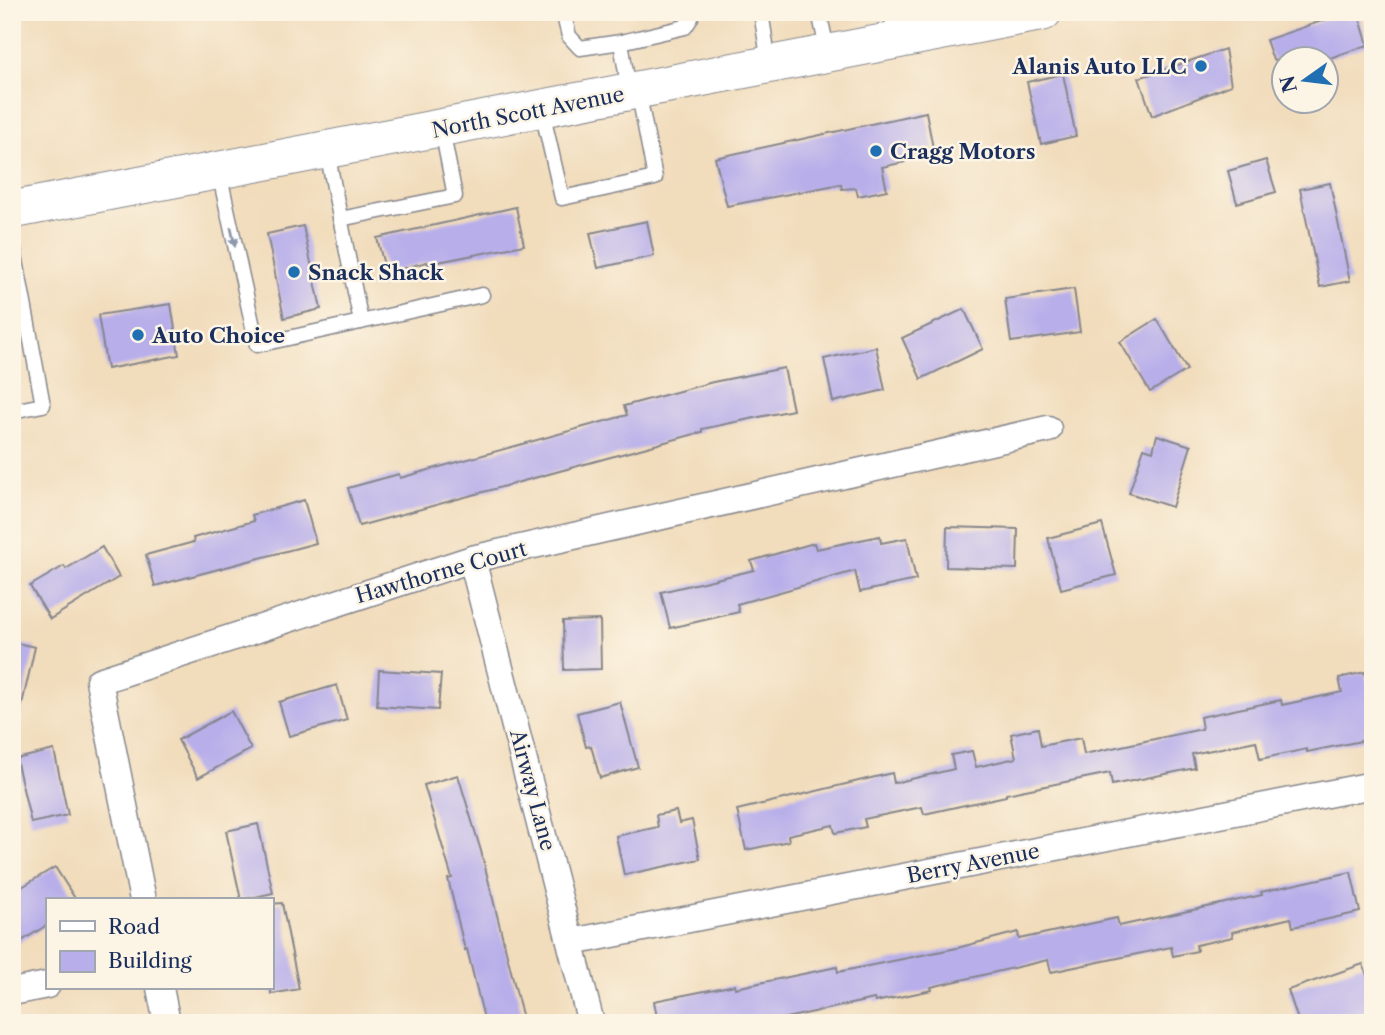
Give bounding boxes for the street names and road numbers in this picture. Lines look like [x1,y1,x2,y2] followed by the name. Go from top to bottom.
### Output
[430,81,626,143] street label: North Scott Avenue
[353,535,530,608] street label: Hawthorne Court
[505,726,561,853] street label: Airway Lane
[905,838,1041,888] street label: Berry Avenue

